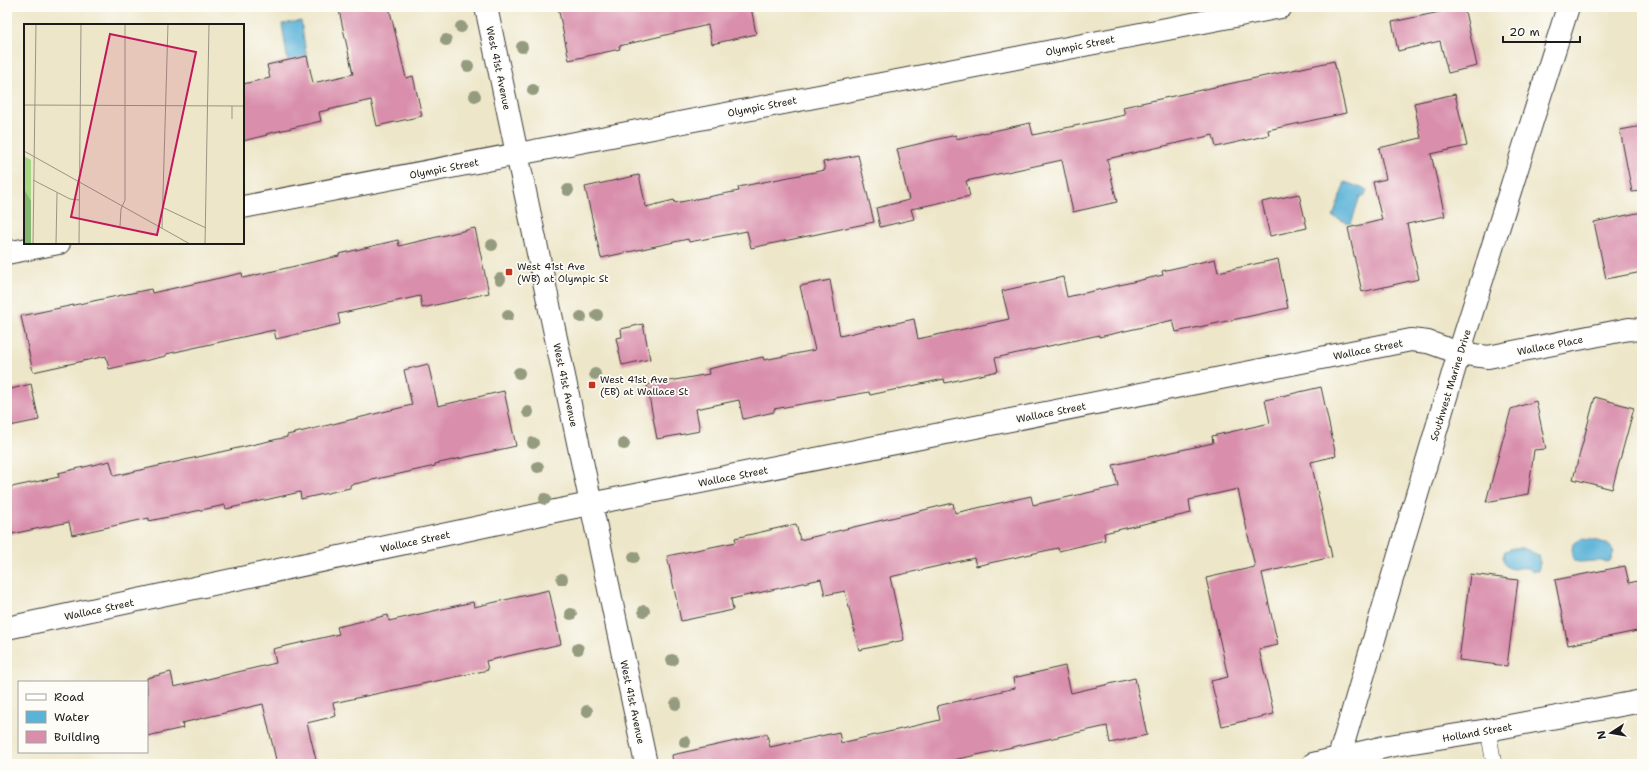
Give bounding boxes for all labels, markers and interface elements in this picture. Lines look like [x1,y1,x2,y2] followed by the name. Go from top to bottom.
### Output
[1503,18,1580,44] scale bar
[24,24,244,244] inset map
[1509,24,1540,40] text: 20 m
[483,25,514,112] street label: West 41st Avenue
[1044,32,1116,59] street label: Olympic Street
[726,93,798,120] street label: Olympic Street
[408,155,480,182] street label: Olympic Street
[517,260,609,285] place label: West 41st Ave (WB) at Olympic St
[504,267,514,277] marker: West 41st Ave (WB) at Olympic St
[1427,327,1474,443] street label: Southwest Marine Drive
[1516,333,1585,358] street label: Wallace Place
[1332,336,1404,363] street label: Wallace Street
[550,342,581,429] street label: West 41st Avenue
[600,373,688,398] place label: West 41st Ave (EB) at Wallace St
[587,380,597,390] marker: West 41st Ave (EB) at Wallace St
[1015,399,1087,426] street label: Wallace Street
[697,463,769,490] street label: Wallace Street
[379,528,451,555] street label: Wallace Street
[63,596,135,623] street label: Wallace Street
[617,659,648,746] street label: West 41st Avenue
[18,681,148,753] legend
[54,689,85,705] text: Road
[54,709,90,725] text: Water
[1591,713,1631,753] north arrow
[1441,720,1513,745] street label: Holland Street
[54,729,100,745] text: Building
[1593,729,1610,741] text: N

